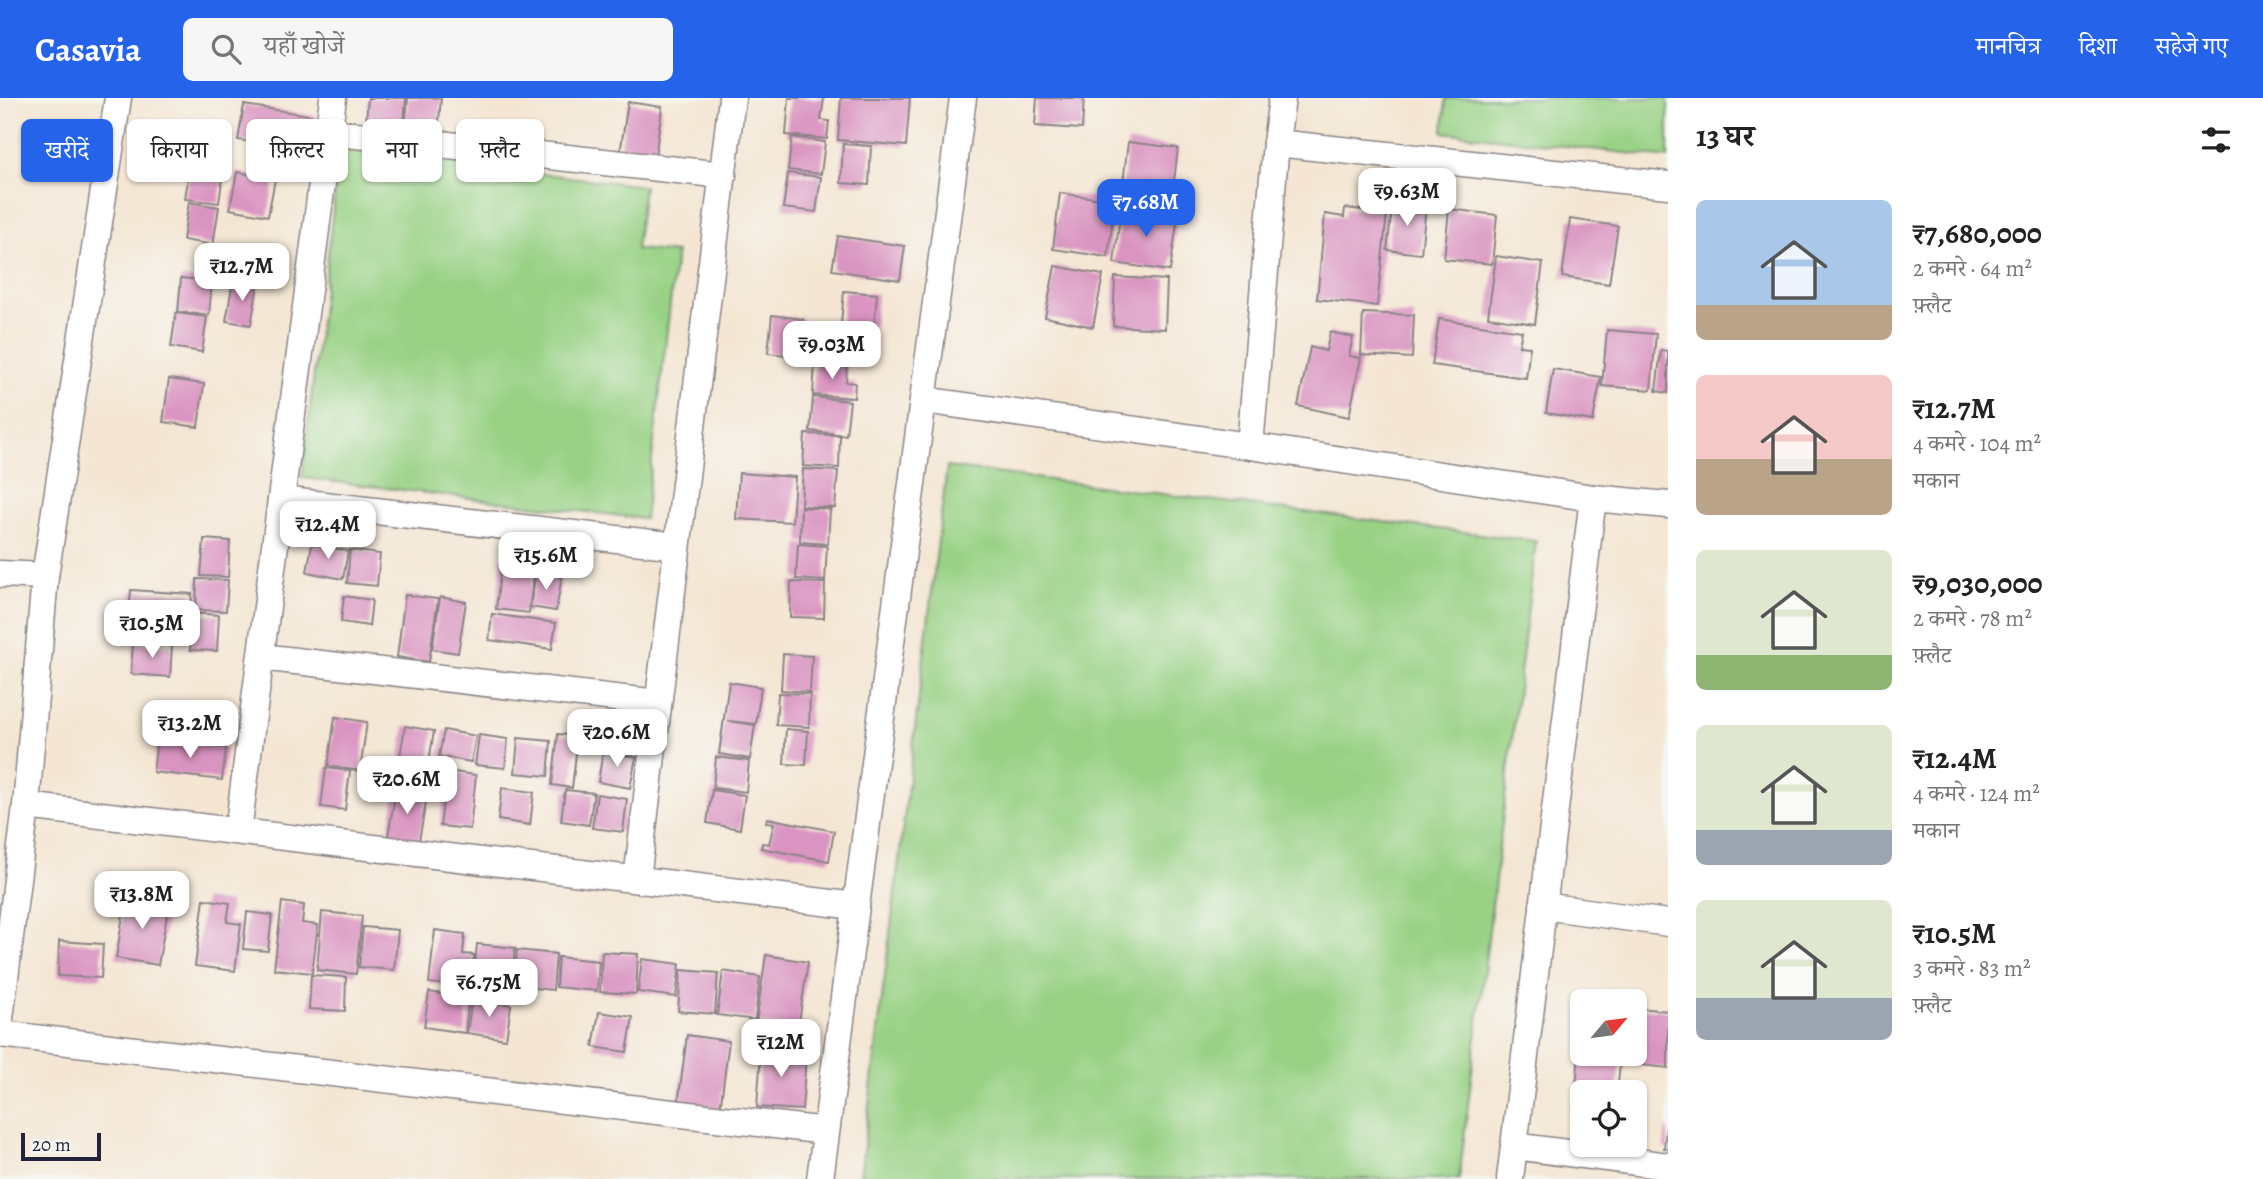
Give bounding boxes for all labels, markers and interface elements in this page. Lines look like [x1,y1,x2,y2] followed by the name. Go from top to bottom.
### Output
[183,18,673,81] search box
[35,27,141,72] text: Casavia
[263,28,344,63] text: यहाँ खोजें
[207,30,245,68] icon: search
[1976,30,2041,62] text: मानचित्र
[2079,30,2117,62] text: दिशा
[2155,30,2228,62] text: सहेजे गए
[1696,116,1755,156] text: 13 घर
[21,119,113,182] chip: खरीदें
[127,119,232,182] chip: किराया
[246,119,348,182] chip: फ़िल्टर
[362,119,442,182] chip: नया
[456,119,544,182] chip: फ़्लैट
[2197,121,2235,159] icon: filters
[1350,169,1464,228] pin: ₹9.63M
[1374,175,1440,206] text: ₹9.63M
[1089,180,1203,239] pin: ₹7.68M
[1113,186,1179,217] text: ₹7.68M
[1913,213,2042,253] text: ₹7,680,000
[1752,228,1836,312] icon: home
[185,244,299,303] pin: ₹12.7M
[210,250,274,281] text: ₹12.7M
[1913,253,2032,284] text: 2 कमरे · 64 m²
[1913,290,1951,321] text: फ़्लैट
[775,322,889,381] pin: ₹9.03M
[799,328,865,359] text: ₹9.03M
[1913,388,1996,428] text: ₹12.7M
[1752,403,1836,487] icon: home
[1913,428,2041,459] text: 4 कमरे · 104 m²
[1913,465,1960,496] text: मकान
[271,502,385,561] pin: ₹12.4M
[296,508,360,539] text: ₹12.4M
[489,532,603,592] pin: ₹15.6M
[514,539,578,570] text: ₹15.6M
[1913,563,2043,603] text: ₹9,030,000
[1752,578,1836,662] icon: home
[95,601,209,660] pin: ₹10.5M
[1913,603,2032,634] text: 2 कमरे · 78 m²
[120,607,184,638] text: ₹10.5M
[1913,640,1951,671] text: फ़्लैट
[133,700,247,760] pin: ₹13.2M
[158,707,222,738] text: ₹13.2M
[560,710,674,769] pin: ₹20.6M
[583,716,651,747] text: ₹20.6M
[1913,738,1997,778] text: ₹12.4M
[1752,753,1836,837] icon: home
[350,756,464,816] pin: ₹20.6M
[373,763,441,794] text: ₹20.6M
[1913,778,2040,809] text: 4 कमरे · 124 m²
[1913,815,1960,846] text: मकान
[85,872,199,931] pin: ₹13.8M
[110,878,174,909] text: ₹13.8M
[1913,913,1996,953] text: ₹10.5M
[1752,928,1836,1012] icon: home
[1913,953,2031,984] text: 3 कमरे · 83 m²
[432,960,546,1019] pin: ₹6.75M
[457,966,521,997] text: ₹6.75M
[1570,989,1647,1066] north arrow
[1570,989,1647,1157] map controls
[1913,990,1951,1021] text: फ़्लैट
[740,1020,822,1079] pin: ₹12M
[757,1026,805,1057] text: ₹12M
[1570,1080,1647,1157] button: locate
[21,1130,102,1162] scale bar
[32,1132,71,1158] text: 20 m

